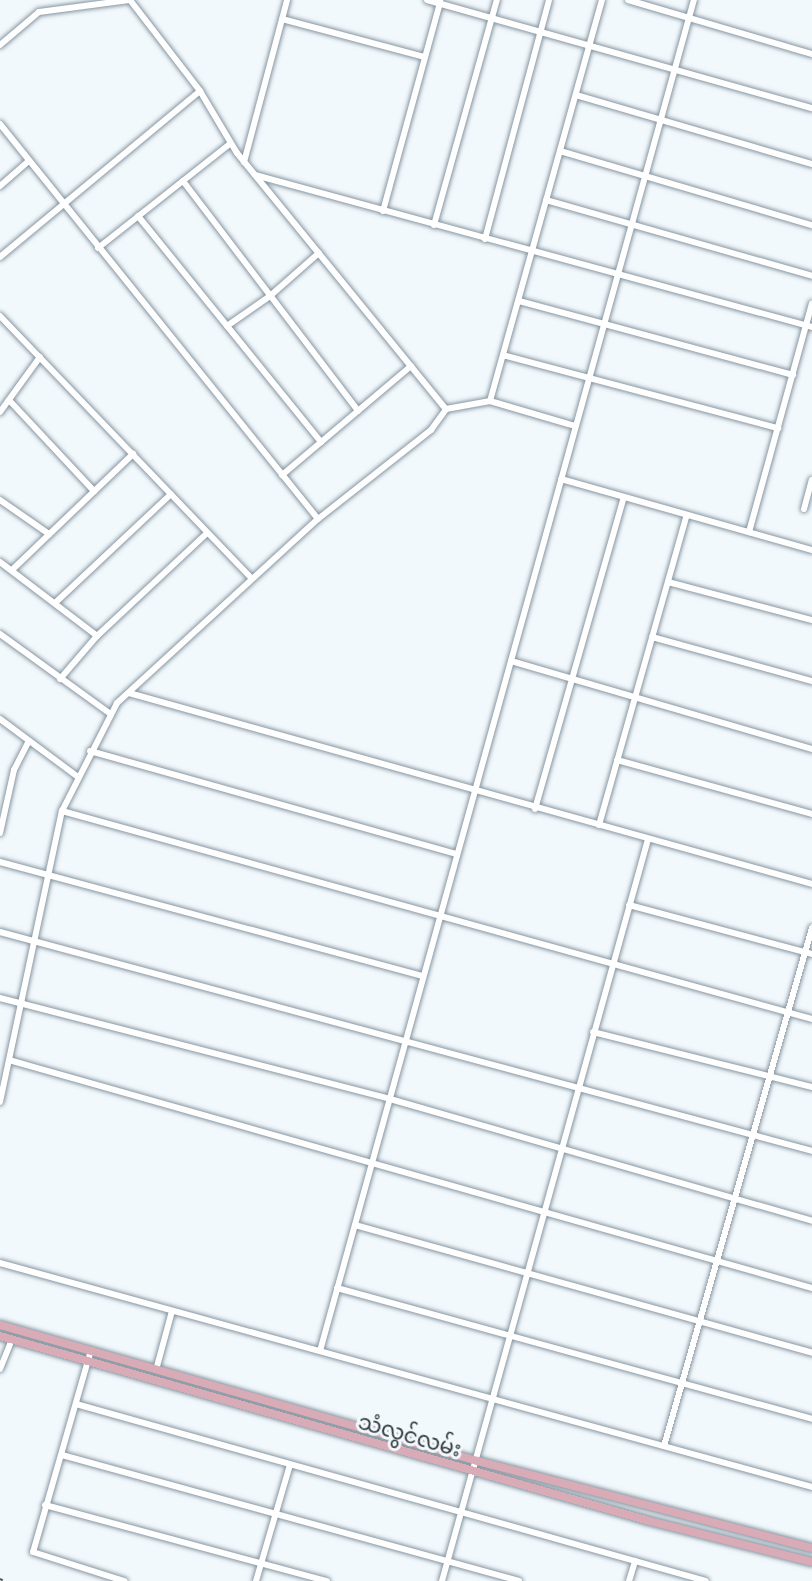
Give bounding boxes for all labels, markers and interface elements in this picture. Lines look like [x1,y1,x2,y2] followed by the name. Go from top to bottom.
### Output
[356,1408,464,1462] street label: သံလွင်လမ်း

